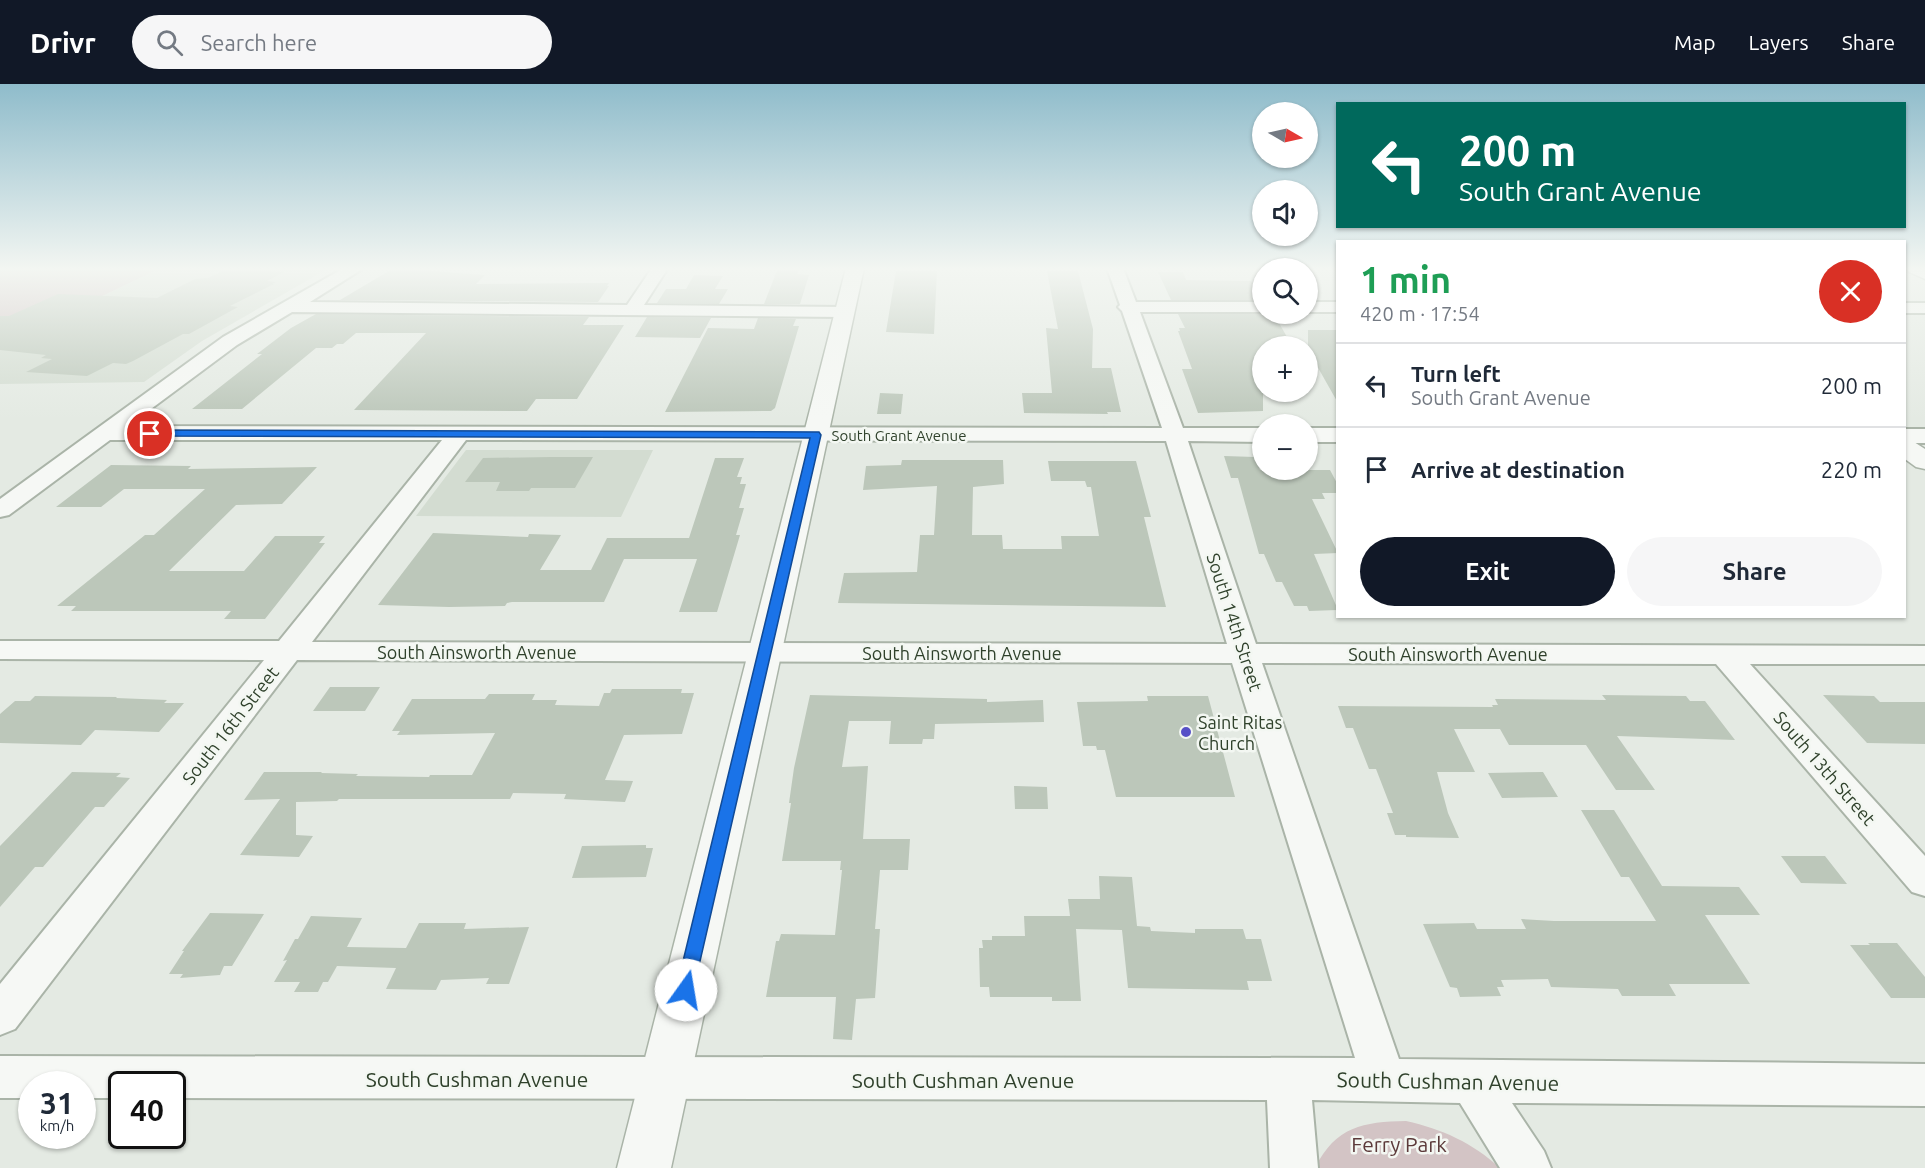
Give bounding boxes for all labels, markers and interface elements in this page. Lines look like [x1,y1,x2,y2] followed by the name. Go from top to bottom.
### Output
[132,15,552,69] search box
[153,26,186,59] icon: search
[30,27,96,58] text: Drivr
[201,30,317,55] text: Search here
[1674,30,1715,54] text: Map
[1748,30,1809,54] text: Layers
[1842,30,1895,54] text: Share
[1252,102,1318,168] north arrow
[1252,102,1318,480] map controls
[1360,126,1438,204] icon: left
[1459,127,1576,174] text: 200 m
[1459,176,1702,206] text: South Grant Avenue
[1252,180,1318,246] button: sound
[1252,258,1318,324] button: search
[1360,259,1451,300] text: 1 min
[1819,260,1882,323] button: close
[1360,302,1480,325] text: 420 m · 17:54
[1252,336,1318,402] button: +
[1411,361,1501,386] text: Turn left
[1360,369,1393,402] icon: left
[1821,373,1882,398] text: 200 m
[1411,386,1591,409] text: South Grant Avenue
[124,408,175,459] pin
[1252,414,1318,480] button: −
[133,417,166,450] icon: arrive
[832,427,966,444] street label: South Grant Avenue
[1360,453,1393,486] icon: arrive
[1411,457,1625,482] text: Arrive at destination
[1821,457,1882,482] text: 220 m
[1360,537,1615,606] button: Exit
[1627,537,1882,606] button: Share
[1203,551,1267,693] street label: South 14th Street
[377,642,577,662] street label: South Ainsworth Avenue
[862,643,1062,663] street label: South Ainsworth Avenue
[1348,644,1548,664] street label: South Ainsworth Avenue
[178,662,282,788] street label: South 16th Street
[1770,707,1880,829] street label: South 13th Street
[1198,712,1282,753] place label: Saint Ritas Church
[1179,725,1193,739] marker: Saint Ritas Church
[654,958,718,1022] position arrow
[366,1067,588,1091] street label: South Cushman Avenue
[1337,1067,1559,1095] street label: South Cushman Avenue
[852,1068,1074,1092] street label: South Cushman Avenue
[108,1071,186,1149] speed limit sign: 40
[40,1086,74,1120] text: 31
[40,1117,74,1134] text: km/h
[1351,1132,1447,1156] park label: Ferry Park

